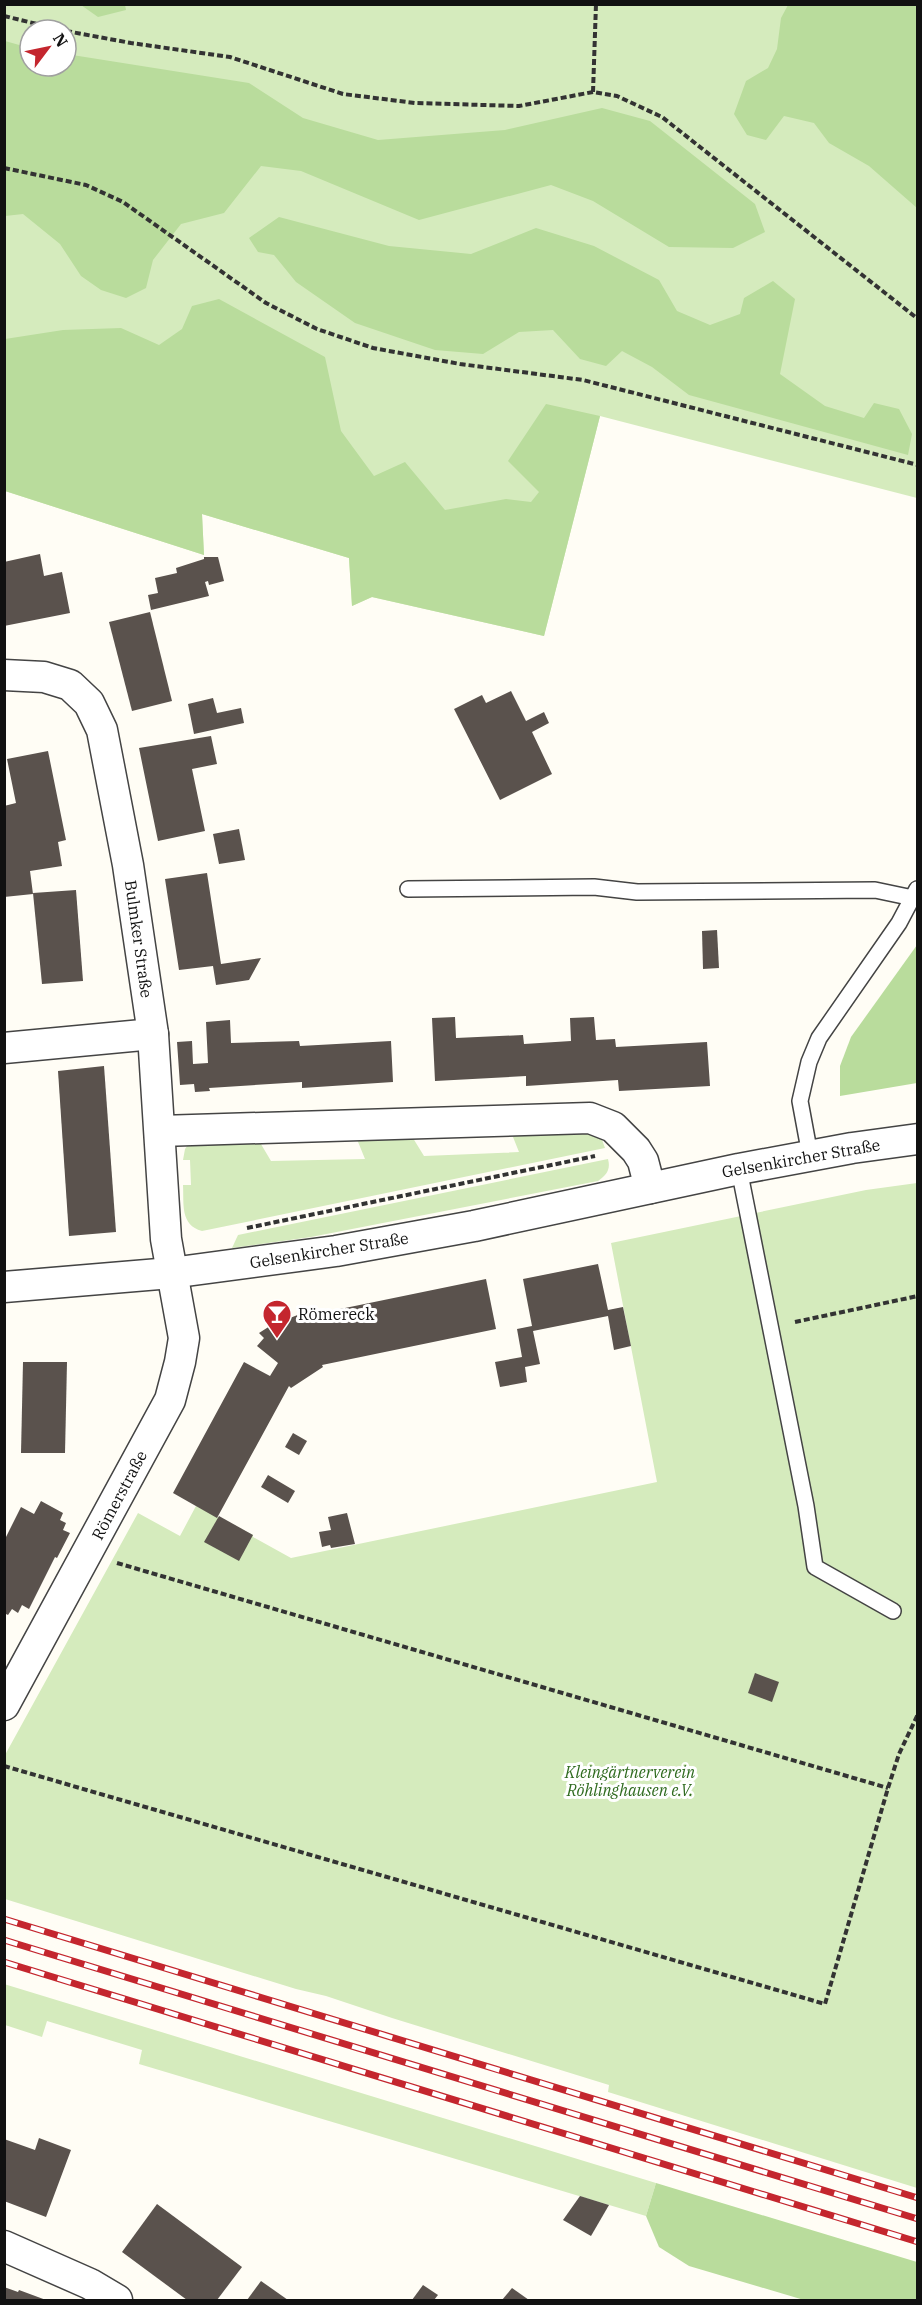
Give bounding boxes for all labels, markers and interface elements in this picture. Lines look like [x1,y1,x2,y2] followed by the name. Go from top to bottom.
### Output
[18,18,78,78] north arrow
[49,29,73,51] text: N
[121,879,157,999] street label: Bulmker Straße
[720,1134,882,1182] street label: Gelsenkircher Straße
[248,1228,410,1272] street label: Gelsenkircher Straße
[261,1298,293,1340] bar icon: Römereck
[298,1304,375,1324] place label: Römereck
[87,1447,151,1543] street label: Römerstraße
[564,1762,695,1800] park label: Kleingärtnerverein Röhlinghausen e.V.

